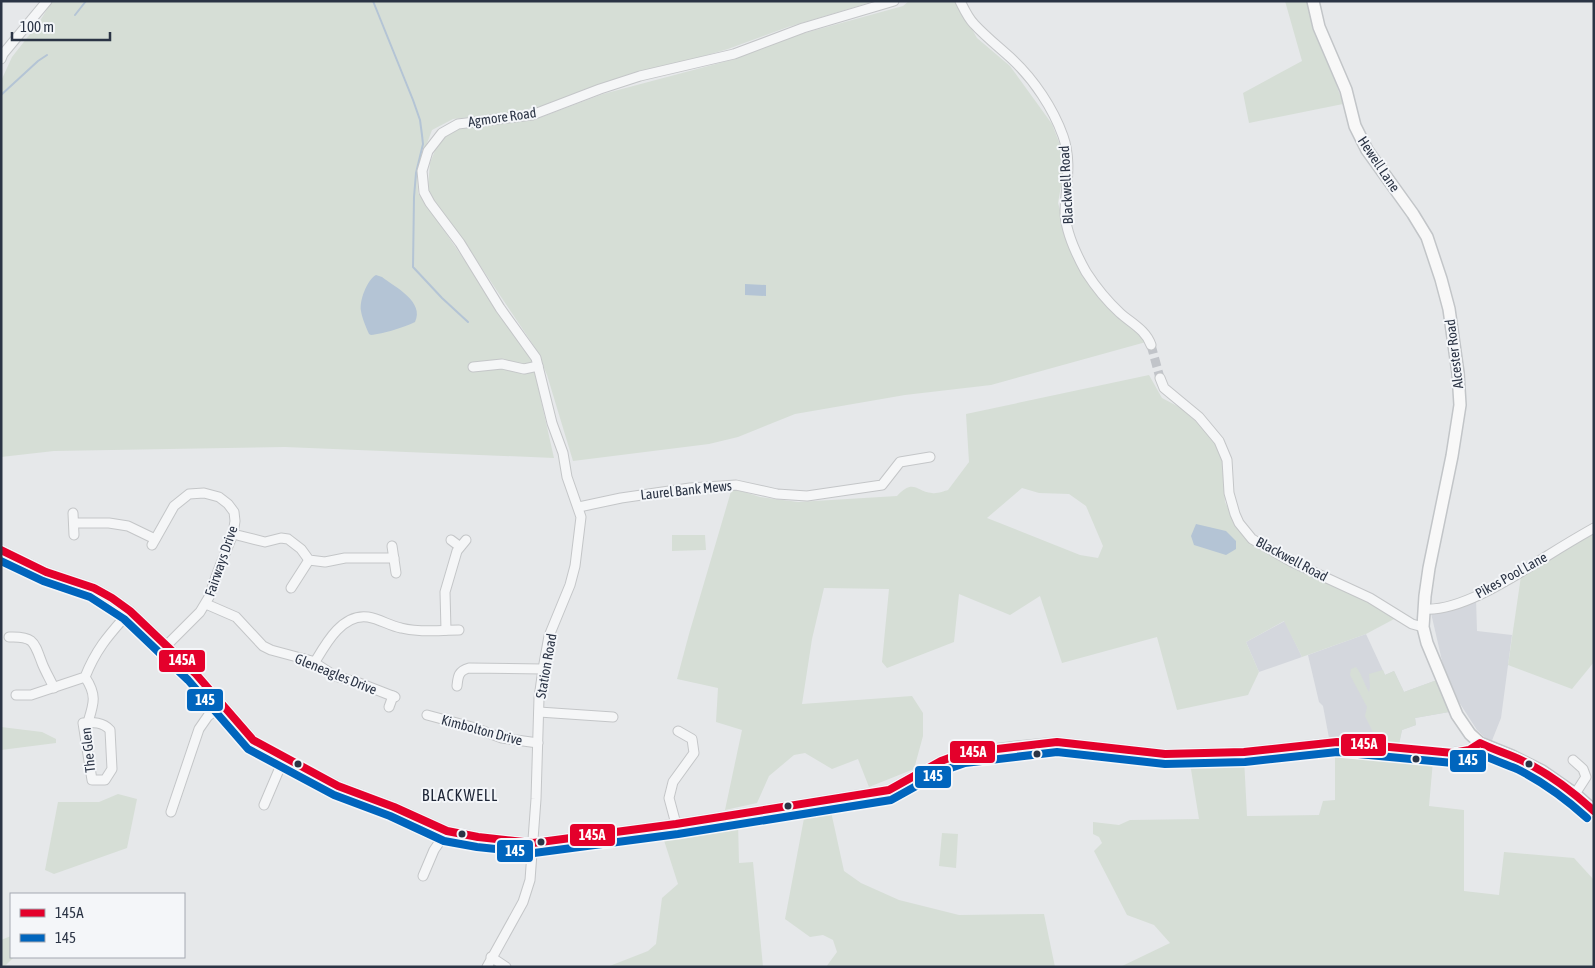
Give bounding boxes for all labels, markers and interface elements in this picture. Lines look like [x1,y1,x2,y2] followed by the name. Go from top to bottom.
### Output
[12,10,110,42] scale bar
[20,18,54,35] text: 100 m
[467,104,537,130] street label: Agmore Road
[1355,133,1403,195] street label: Hewell Lane
[1056,145,1076,225] street label: Blackwell Road
[1442,318,1466,390] street label: Alcester Road
[640,477,732,503] street label: Laurel Bank Mews
[201,524,241,598] street label: Fairways Drive
[1253,533,1331,585] street label: Blackwell Road
[1472,549,1550,601] street label: Pikes Pool Lane
[532,632,560,700] street label: Station Road
[158,649,206,673] line badge: 145A
[293,650,379,698] street label: Gleneagles Drive
[169,652,195,668] text: 145A
[186,688,224,712] line badge: 145
[195,692,215,708] text: 145
[440,711,524,749] street label: Kimbolton Drive
[78,727,98,773] street label: The Glen
[1340,733,1387,757] line badge: 145A
[1351,736,1377,752] text: 145A
[949,740,996,764] line badge: 145A
[960,744,986,760] text: 145A
[1032,749,1042,759] unlabelled marker
[1449,749,1487,773] line badge: 145
[1458,752,1478,768] text: 145
[1411,754,1421,764] unlabelled marker
[293,759,303,769] unlabelled marker
[1524,759,1534,769] unlabelled marker
[914,765,952,789] line badge: 145
[923,768,943,784] text: 145
[422,786,498,804] district label: BLACKWELL
[783,801,793,811] unlabelled marker
[569,823,616,847] line badge: 145A
[579,827,605,843] text: 145A
[457,829,467,839] unlabelled marker
[536,837,546,847] unlabelled marker
[496,839,534,863] line badge: 145
[505,843,525,859] text: 145
[10,893,185,958] legend
[55,904,84,921] text: 145A
[55,929,76,946] text: 145

